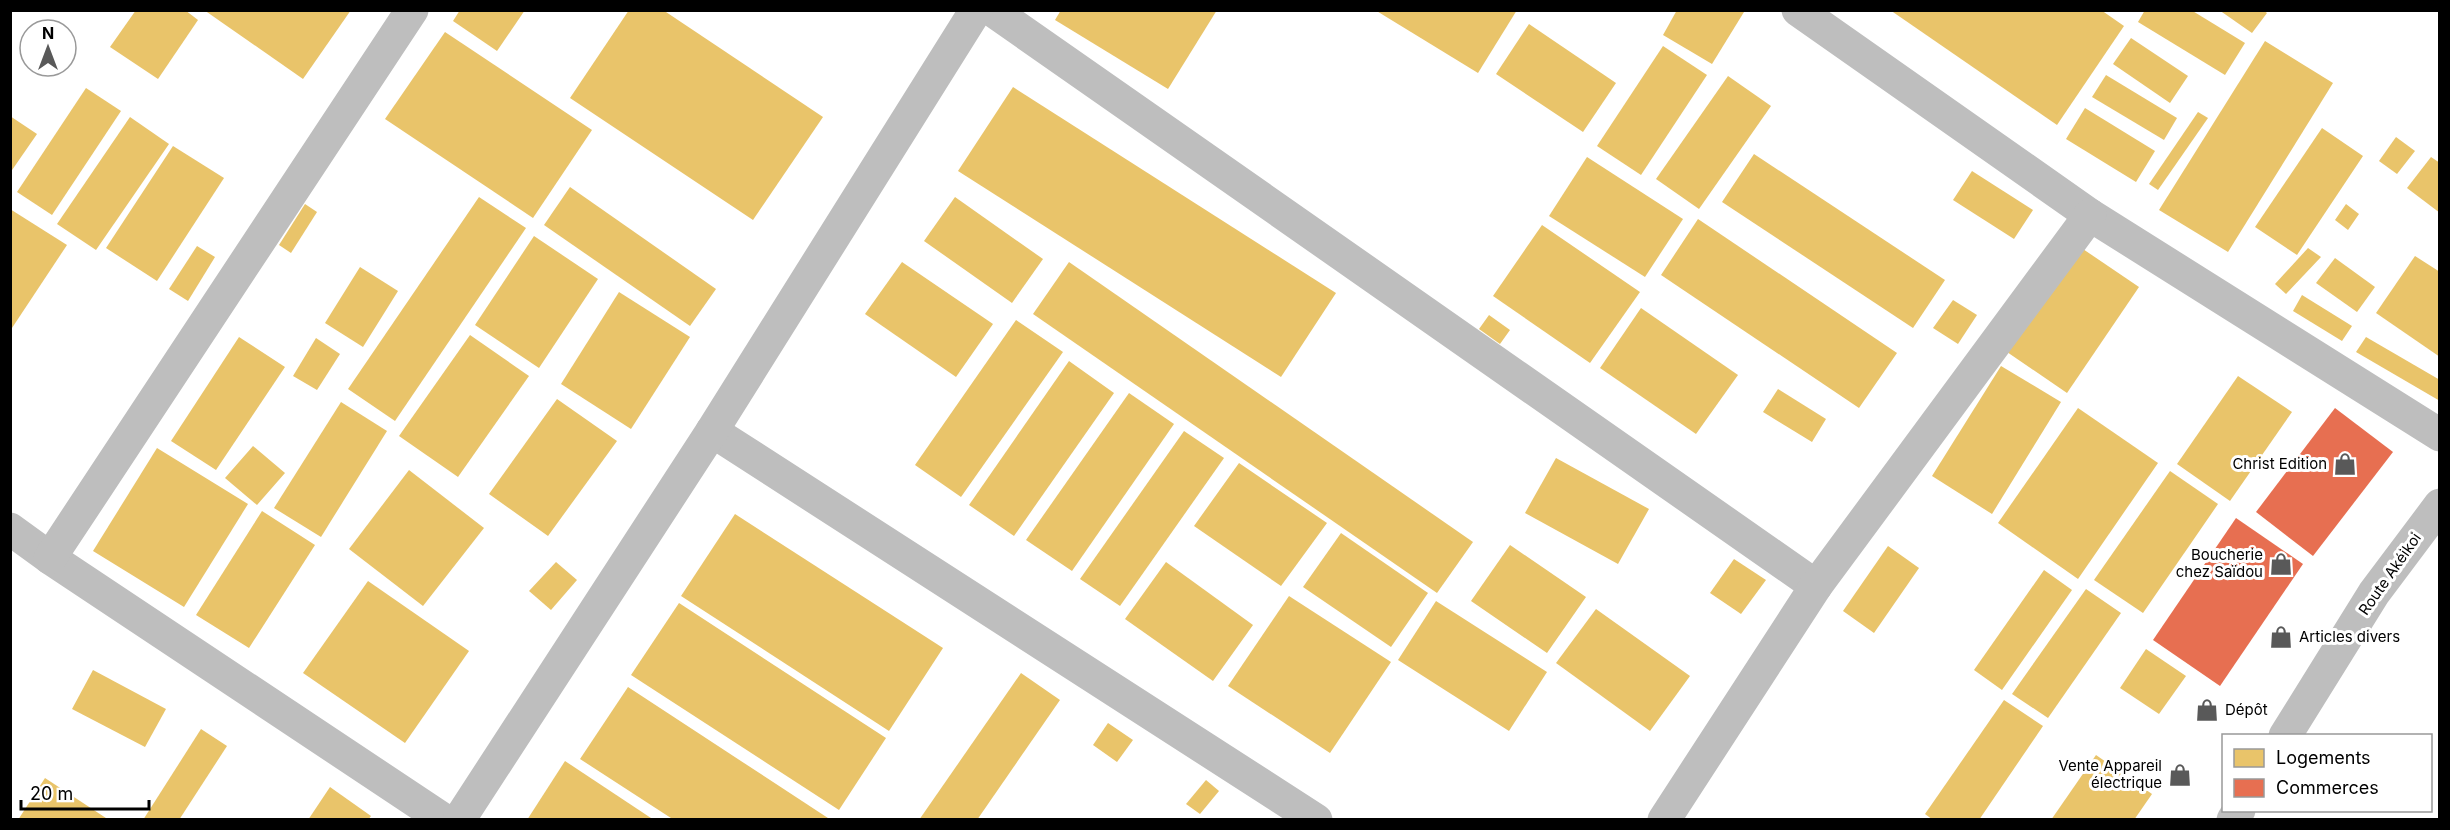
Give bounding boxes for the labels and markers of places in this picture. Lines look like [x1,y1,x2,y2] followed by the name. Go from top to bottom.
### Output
[2332,451,2358,477] shop icon: Christ Edition
[2232,454,2327,473] place label: Christ Edition
[2176,545,2263,581] place label: Boucherie chez Saïdou
[2268,551,2294,577] shop icon: Boucherie chez Saïdou
[2268,624,2294,650] shop icon: Articles divers
[2299,627,2400,646] place label: Articles divers
[2194,697,2220,723] shop icon: Dépôt
[2225,700,2268,719] place label: Dépôt
[2058,756,2162,792] place label: Vente Appareil électrique
[2167,762,2193,788] shop icon: Vente Appareil électrique

